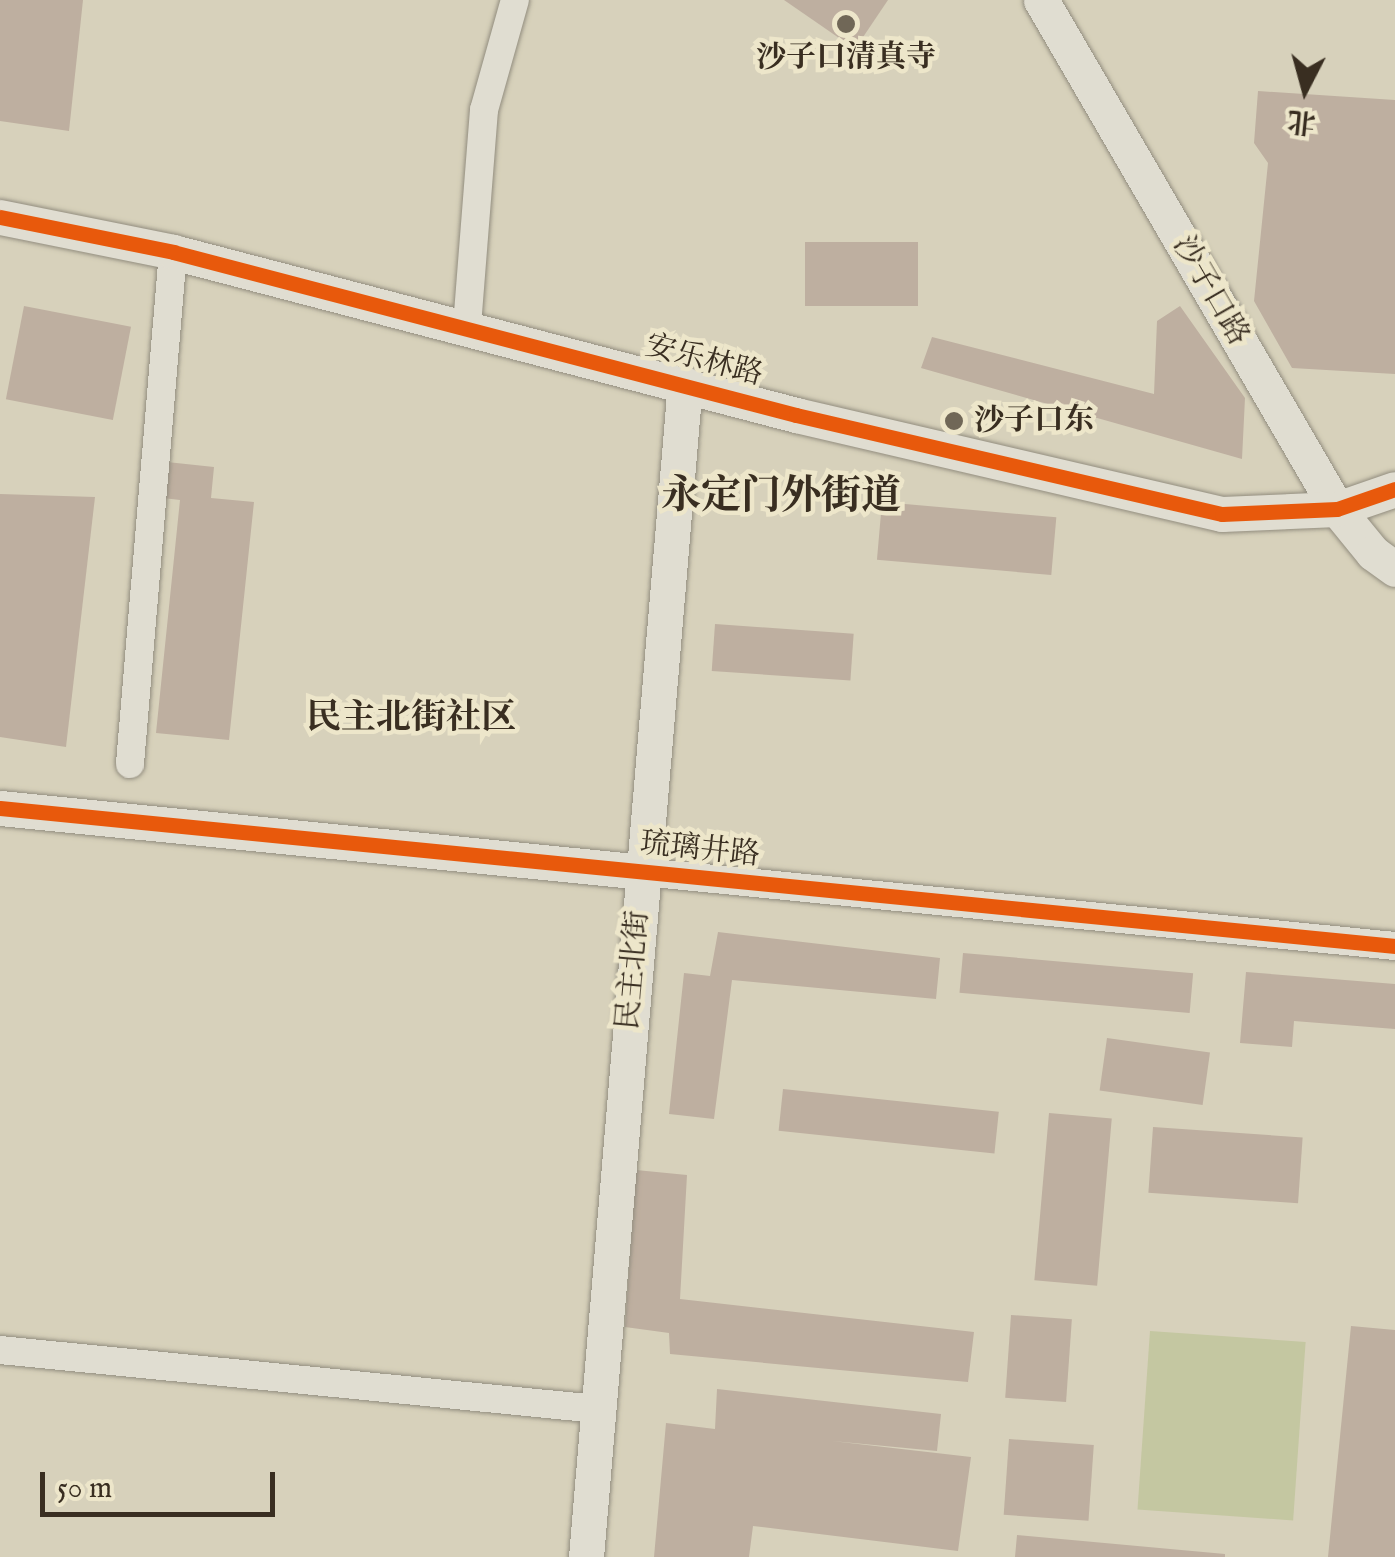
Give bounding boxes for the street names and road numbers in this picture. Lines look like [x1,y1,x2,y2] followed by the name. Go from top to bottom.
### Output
[1164,230,1256,352] street label: 沙子口路
[641,328,767,394] street label: 安乐林路
[638,826,762,874] street label: 琉璃井路
[611,909,657,1031] street label: 民主北街

